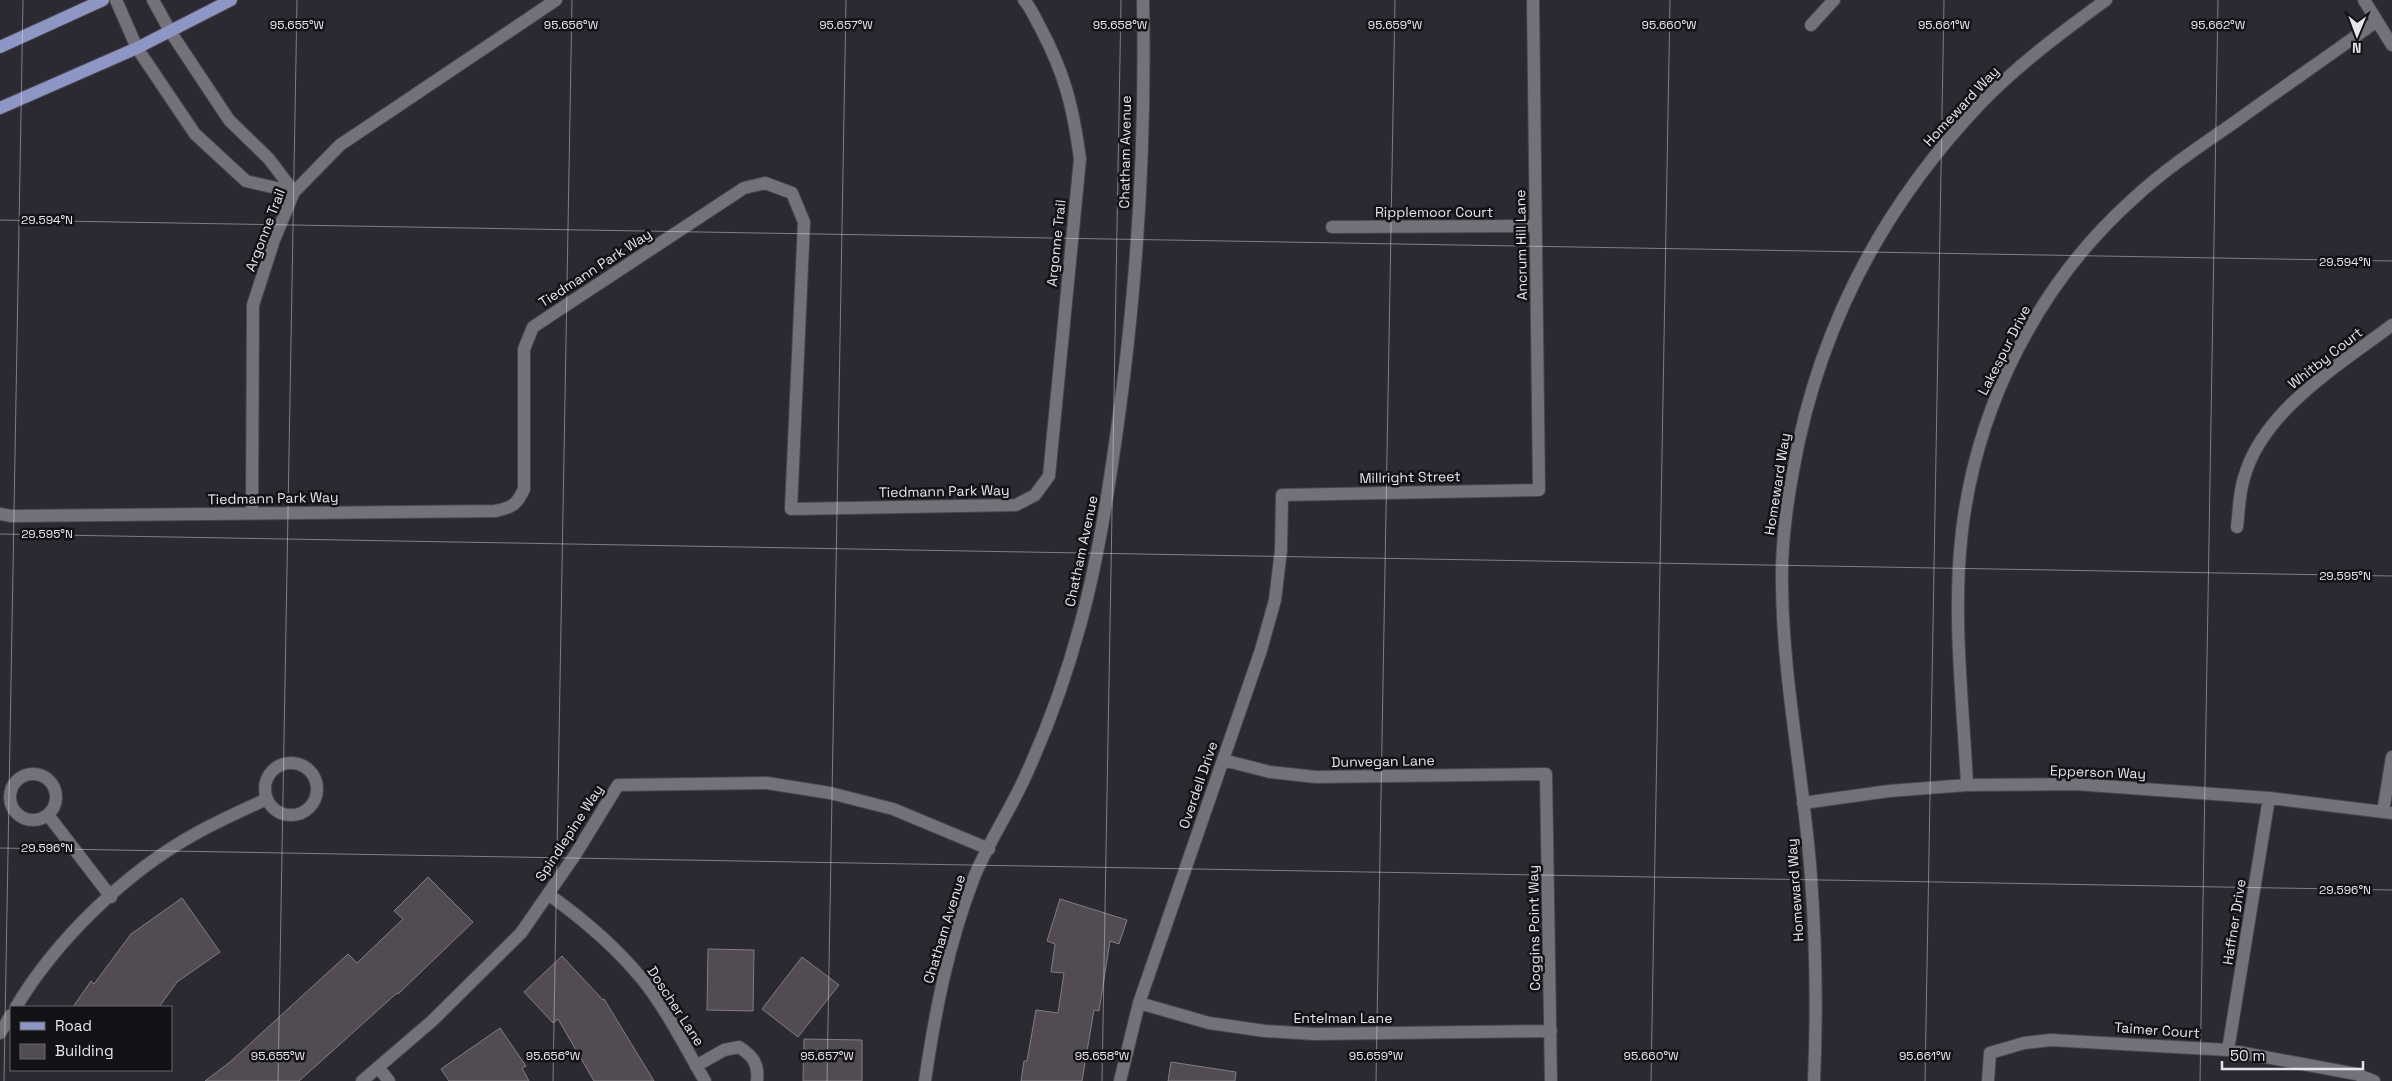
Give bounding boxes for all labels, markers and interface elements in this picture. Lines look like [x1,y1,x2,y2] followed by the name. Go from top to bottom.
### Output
[2332,10,2382,60] north arrow
[270,17,325,33] text: 95.655°W
[544,17,599,33] text: 95.656°W
[819,17,873,33] text: 95.657°W
[1093,17,1148,33] text: 95.658°W
[1368,17,1423,33] text: 95.659°W
[1642,17,1697,33] text: 95.660°W
[1918,17,1971,33] text: 95.661°W
[2191,17,2246,33] text: 95.662°W
[2352,39,2362,57] text: N
[1919,62,2003,150] street label: Homeward Way
[1115,95,1135,209] street label: Chatham Avenue
[241,186,289,274] street label: Argonne Trail
[1511,189,1531,301] street label: Ancrum Hill Lane
[1042,199,1070,287] street label: Argonne Trail
[1375,203,1493,221] street label: Ripplemoor Court
[21,212,73,228] text: 29.594°N
[535,225,655,311] street label: Tiedmann Park Way
[2319,254,2371,270] text: 29.594°N
[1974,302,2034,398] street label: Lakespur Drive
[2284,323,2366,393] street label: Whitby Court
[1760,432,1794,536] street label: Homeward Way
[1359,467,1461,487] street label: Millright Street
[878,481,1010,501] street label: Tiedmann Park Way
[207,488,339,508] street label: Tiedmann Park Way
[1060,494,1102,608] street label: Chatham Avenue
[21,526,73,542] text: 29.595°N
[2319,568,2371,584] text: 29.595°N
[1175,739,1221,831] street label: Overdell Drive
[1331,751,1435,771] street label: Dunvegan Lane
[2050,761,2146,783] street label: Epperson Way
[531,781,607,885] street label: Spindlepine Way
[1782,838,1808,942] street label: Homeward Way
[21,840,73,856] text: 29.596°N
[1524,865,1544,991] street label: Coggins Point Way
[919,872,969,986] street label: Chatham Avenue
[2218,878,2250,966] street label: Haffner Drive
[2319,882,2371,898] text: 29.596°N
[643,963,709,1049] street label: Doscher Lane
[10,1006,172,1071] legend
[1293,1009,1393,1027] street label: Entelman Lane
[55,1016,92,1035] text: Road
[2114,1018,2200,1042] street label: Taimer Court
[2222,1038,2363,1070] scale bar
[55,1041,114,1060] text: Building
[2230,1046,2265,1065] text: 50 m
[251,1048,306,1064] text: 95.655°W
[526,1048,581,1064] text: 95.656°W
[800,1048,854,1064] text: 95.657°W
[1075,1048,1130,1064] text: 95.658°W
[1349,1048,1404,1064] text: 95.659°W
[1624,1048,1679,1064] text: 95.660°W
[1899,1048,1952,1064] text: 95.661°W

